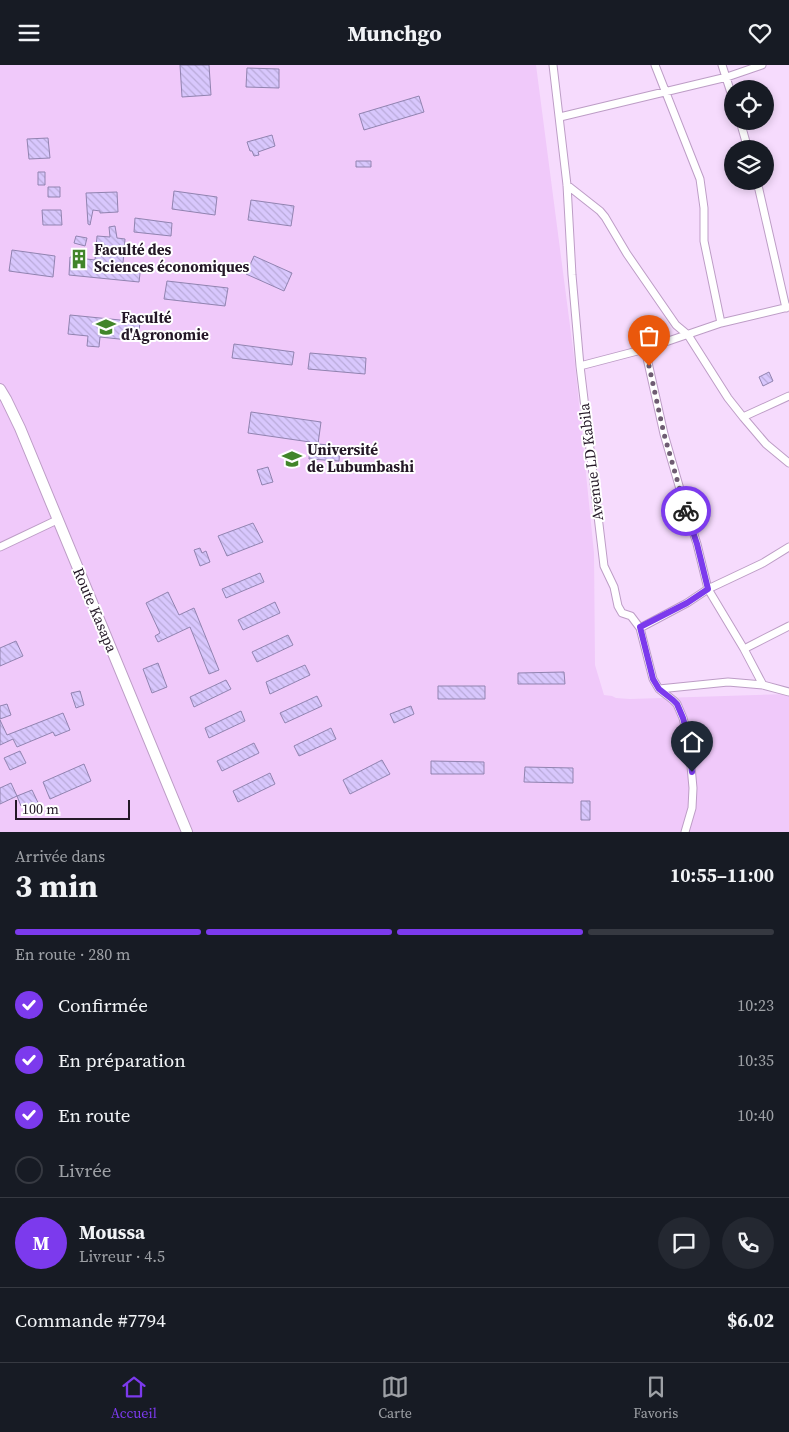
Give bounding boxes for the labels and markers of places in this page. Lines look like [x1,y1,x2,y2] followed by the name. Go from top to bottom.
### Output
[94,239,250,277] place label: Faculté des Sciences économiques
[68,248,90,270] building icon: Faculté des Sciences économiques
[121,307,209,345] place label: Faculté d'Agronomie
[628,315,670,366] pin
[95,316,117,338] school or university icon: Faculté d'Agronomie
[307,439,414,477] place label: Université de Lubumbashi
[281,448,303,470] school or university icon: Université de Lubumbashi
[671,721,713,772] pin

